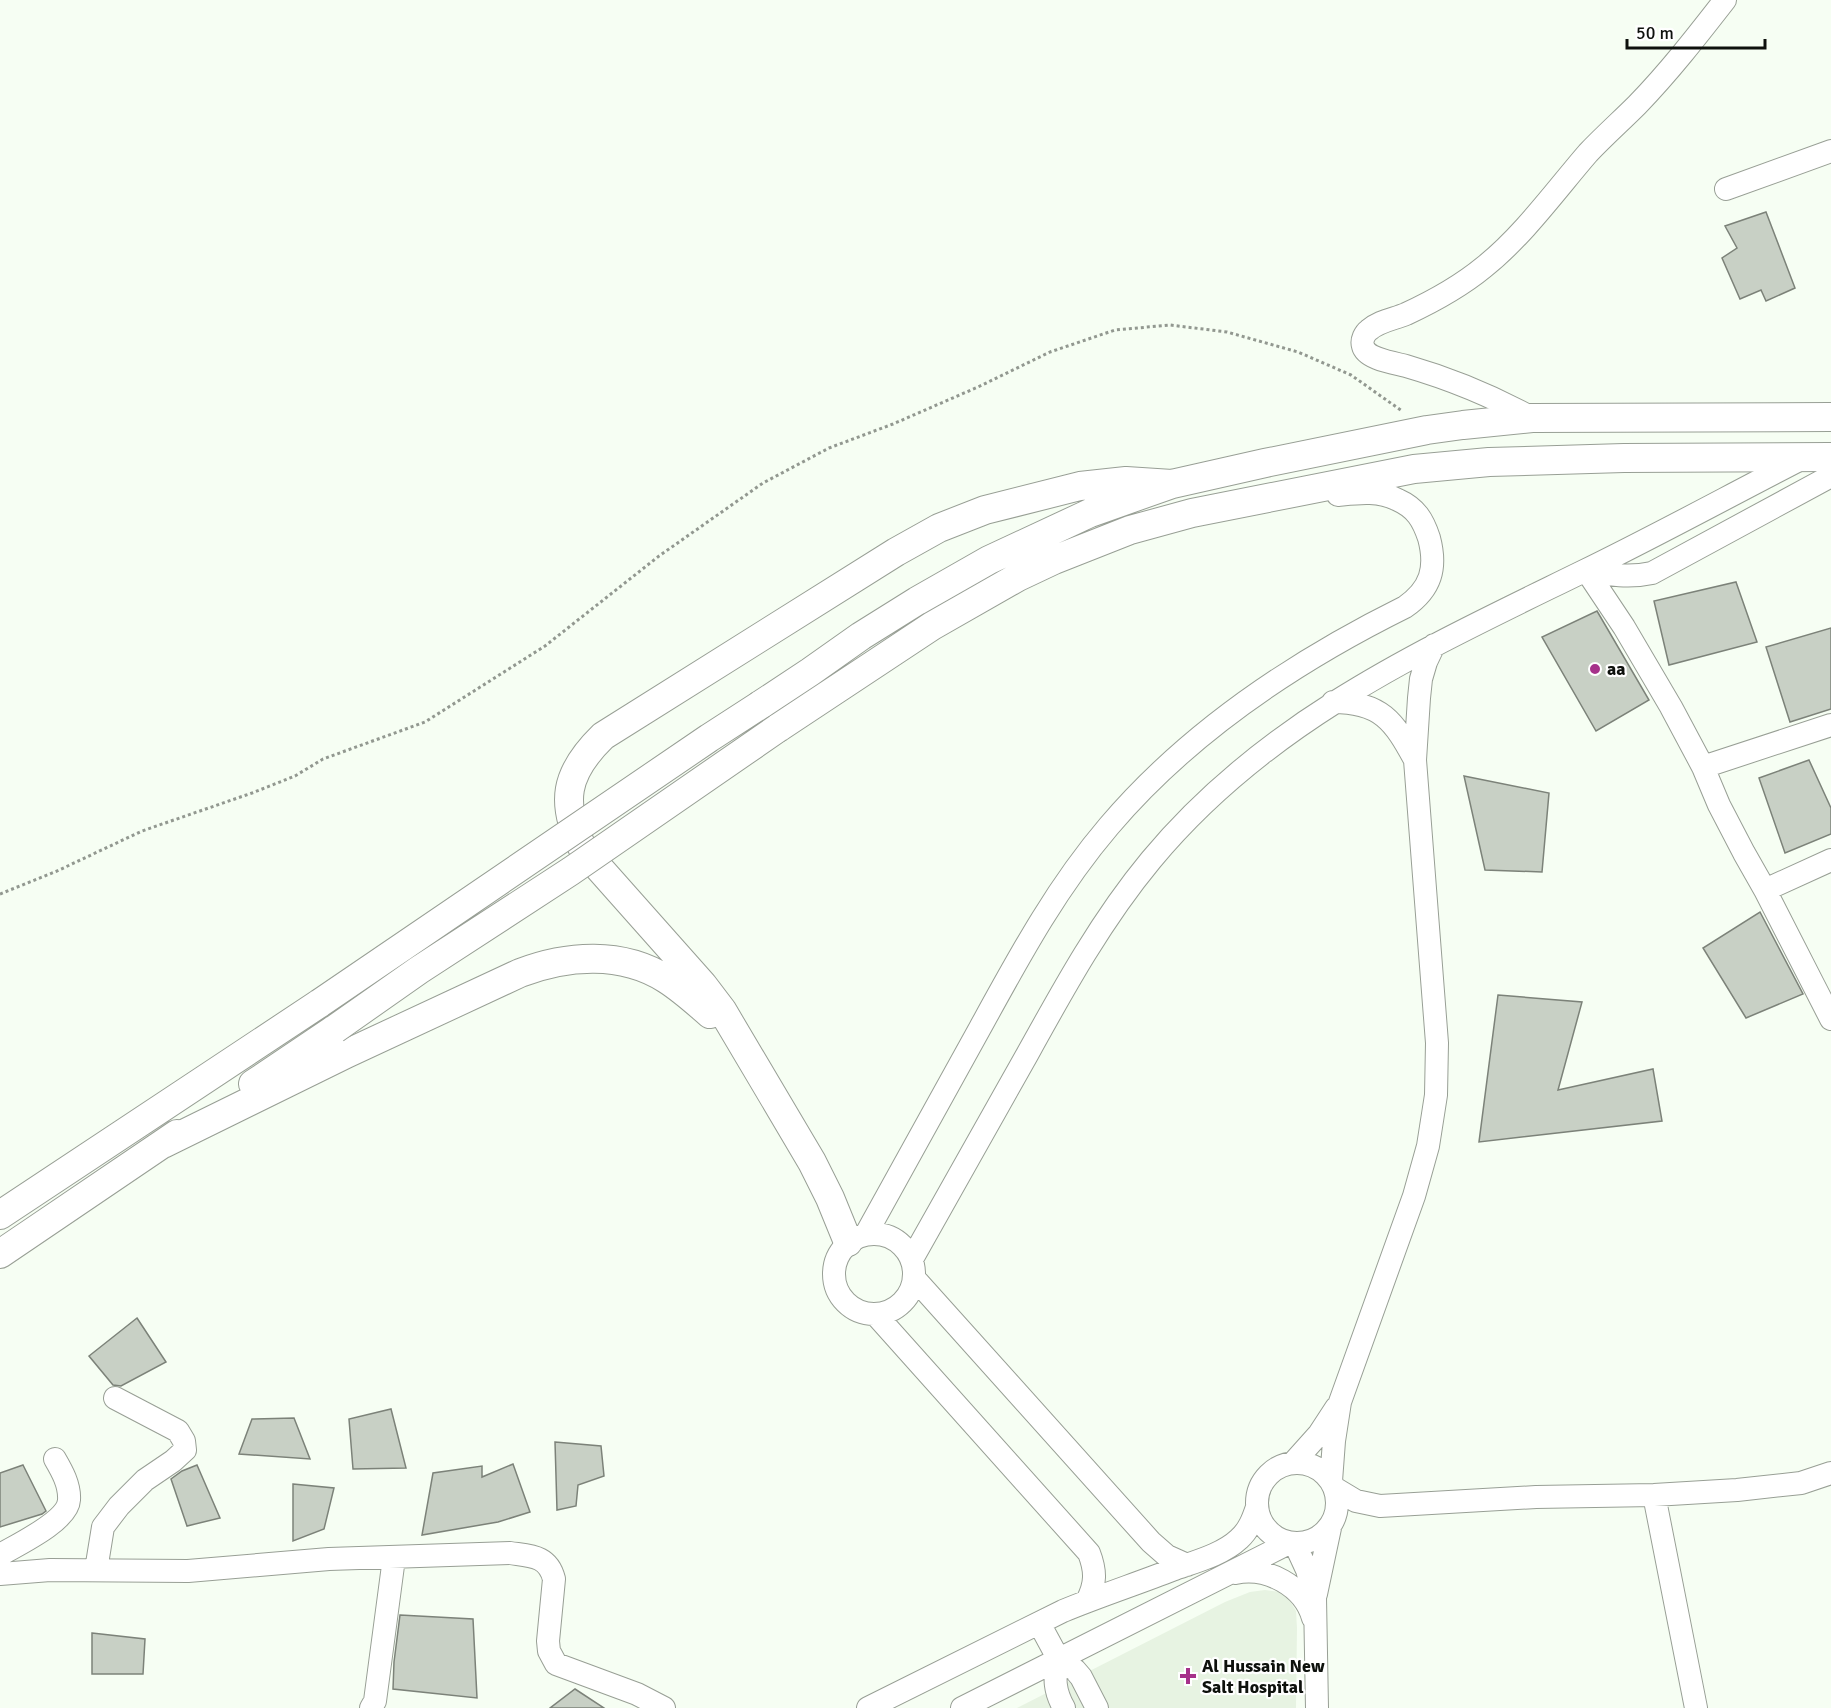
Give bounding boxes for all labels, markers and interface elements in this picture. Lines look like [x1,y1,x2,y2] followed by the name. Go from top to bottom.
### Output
[1627,12,1765,50] scale bar
[1636,22,1674,44] text: 50 m
[1607,658,1625,680] place label: aa
[1588,662,1602,676] marker: aa
[1202,1655,1325,1698] place label: Al Hussain New Salt Hospital
[1179,1667,1197,1685] marker: Al Hussain New Salt Hospital

